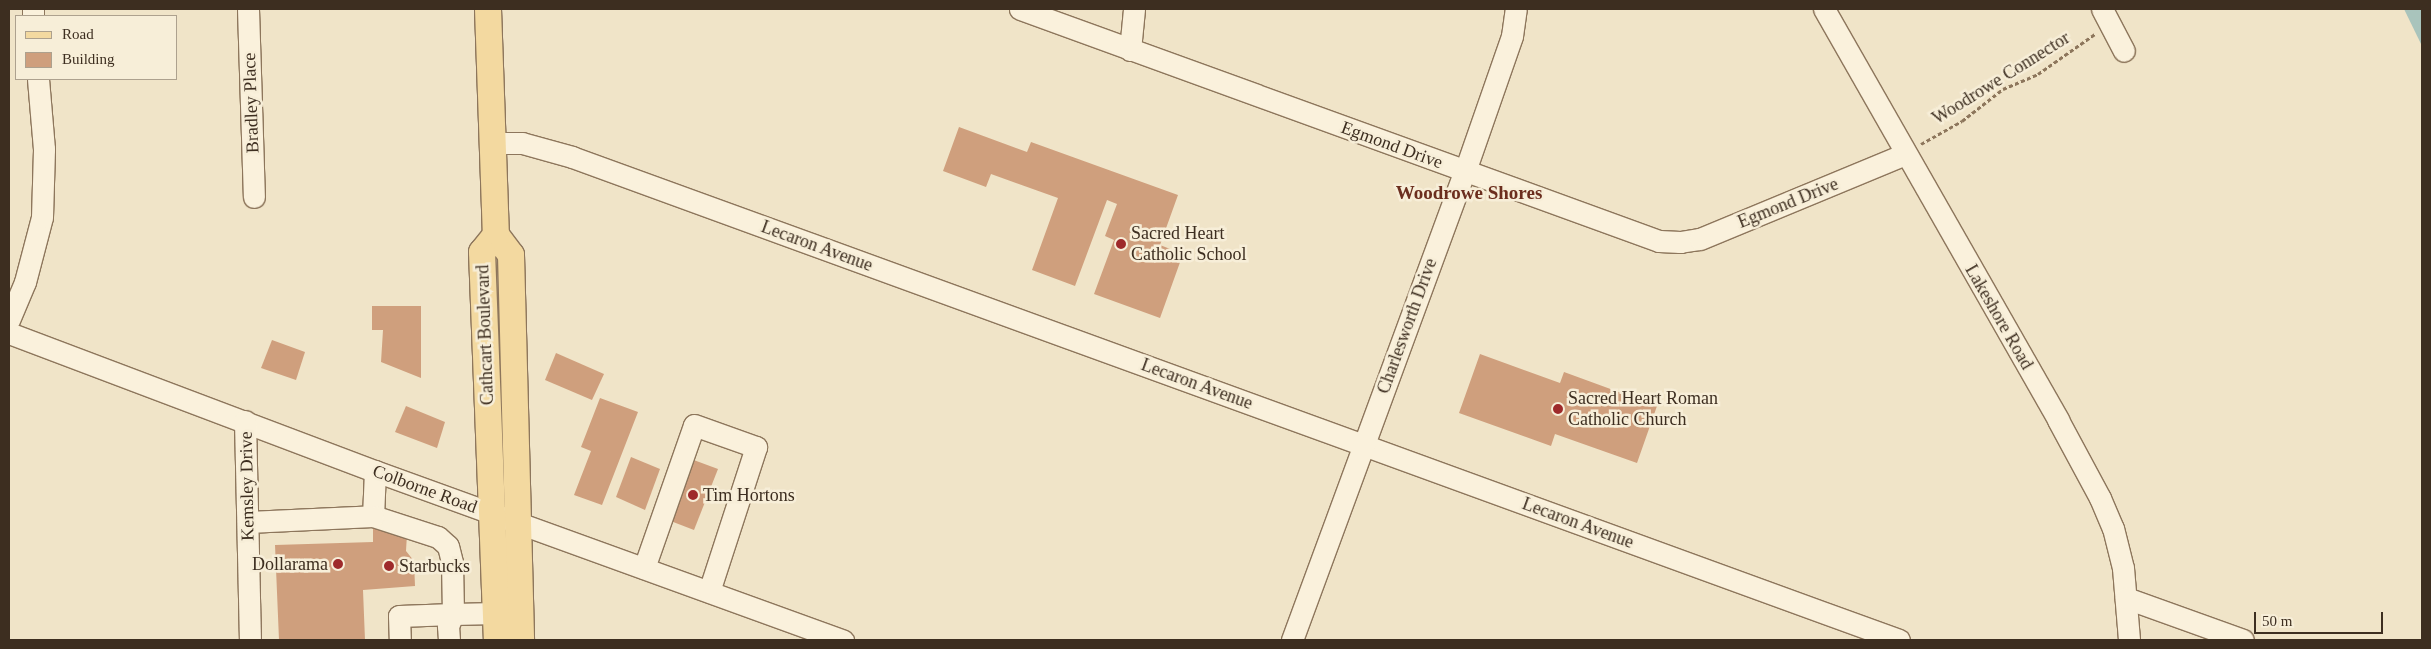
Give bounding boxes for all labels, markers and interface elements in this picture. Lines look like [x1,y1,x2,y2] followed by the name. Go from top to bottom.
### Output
[15,15,178,80] legend
[62,26,94,42] text: Road
[1928,27,2074,129] street label: Woodrowe Connector
[62,51,115,67] text: Building
[238,52,264,154] street label: Bradley Place
[1338,117,1446,173] street label: Egmond Drive
[1735,173,1841,233] street label: Egmond Drive
[1396,182,1542,204] district label: Woodrowe Shores
[758,216,876,276] street label: Lecaron Avenue
[1131,223,1246,266] place label: Sacred Heart Catholic School
[1115,238,1127,250] marker: Sacred Heart Catholic School
[1372,255,1442,397] street label: Charlesworth Drive
[1960,261,2038,373] street label: Lakeshore Road
[472,264,498,406] street label: Cathcart Boulevard
[1138,354,1256,414] street label: Lecaron Avenue
[1568,388,1718,430] place label: Sacred Heart Roman Catholic Church
[1552,403,1564,415] marker: Sacred Heart Roman Catholic Church
[235,431,259,541] street label: Kemsley Drive
[370,460,480,518] street label: Colborne Road
[703,484,795,506] place label: Tim Hortons
[687,489,699,501] marker: Tim Hortons
[1519,493,1637,553] street label: Lecaron Avenue
[252,553,328,575] place label: Dollarama
[399,555,470,577] place label: Starbucks
[332,558,344,570] marker: Dollarama
[383,560,395,572] marker: Starbucks
[2256,602,2385,634] scale bar
[2262,613,2292,629] text: 50 m

